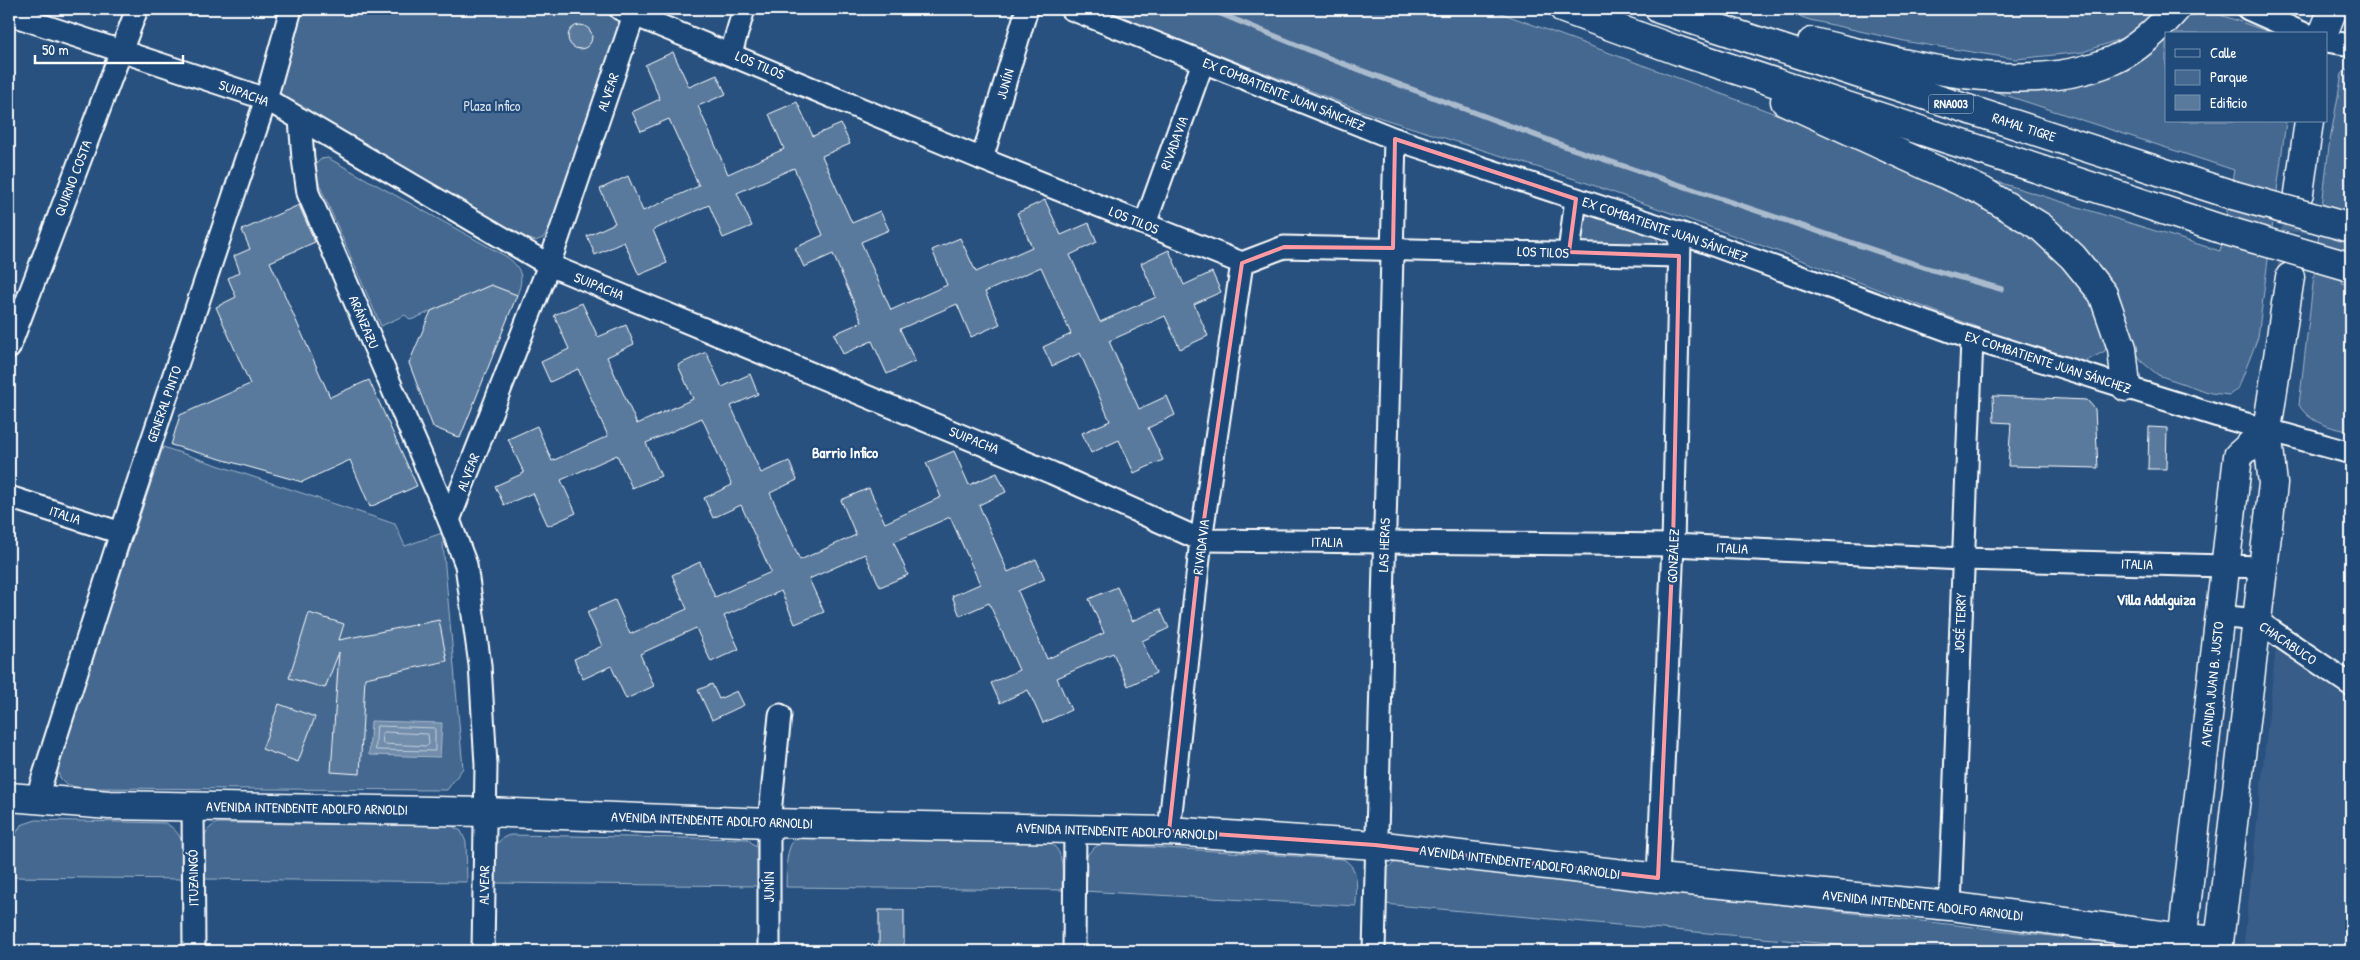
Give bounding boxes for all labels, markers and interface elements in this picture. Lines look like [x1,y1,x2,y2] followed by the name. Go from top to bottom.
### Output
[35,32,182,64] scale bar
[2165,32,2328,122] legend
[42,39,69,60] text: 50 m
[2210,42,2237,63] text: Calle
[733,46,788,84] street label: LOS TILOS
[1200,52,1368,135] street label: EX COMBATIENTE JUAN SÁNCHEZ
[991,66,1018,101] street label: JUNÍN
[2210,66,2248,87] text: Parque
[592,70,623,114] street label: ALVEAR
[216,75,272,110] street label: SUIPACHA
[2210,92,2247,113] text: Edificio
[1928,95,1974,114] road number: RNA003
[464,96,521,115] park label: Plaza Infico
[1990,107,2058,146] street label: RAMAL TIGRE
[1155,113,1192,172] street label: RIVADAVIA
[49,137,96,219] street label: QUIRNO COSTA
[1580,191,1750,266] street label: EX COMBATIENTE JUAN SÁNCHEZ
[1107,201,1162,238] street label: LOS TILOS
[1517,241,1570,262] street label: LOS TILOS
[572,267,627,304] street label: SUIPACHA
[345,292,384,352] street label: ARÁNZAZU
[1963,326,2134,397] street label: EX COMBATIENTE JUAN SÁNCHEZ
[142,363,186,445] street label: GENERAL PINTO
[947,421,1002,458] street label: SUIPACHA
[812,442,878,463] district label: Barrio Infico
[452,450,483,494] street label: ALVEAR
[47,501,83,529] street label: ITALIA
[1373,517,1394,572] street label: LAS HERAS
[1188,518,1213,576] street label: RIVADAVIA
[1662,528,1683,583] street label: GONZÁLEZ
[1311,532,1343,551] street label: ITALIA
[1716,537,1749,558] street label: ITALIA
[2121,553,2154,574] street label: ITALIA
[2117,589,2196,611] district label: Villa Adalguiza
[1949,592,1970,654] street label: JOSÉ TERRY
[2256,616,2321,669] street label: CHACABUCO
[2195,620,2228,747] street label: AVENIDA JUAN B. JUSTO
[206,796,408,819] street label: AVENIDA INTENDENTE ADOLFO ARNOLDI
[611,806,813,833] street label: AVENIDA INTENDENTE ADOLFO ARNOLDI
[1016,817,1218,844] street label: AVENIDA INTENDENTE ADOLFO ARNOLDI
[1419,840,1621,883] street label: AVENIDA INTENDENTE ADOLFO ARNOLDI
[183,849,202,907] street label: ITUZAINGÓ
[474,865,493,905] street label: ALVEAR
[759,871,778,903] street label: JUNÍN
[1822,885,2024,924] street label: AVENIDA INTENDENTE ADOLFO ARNOLDI

